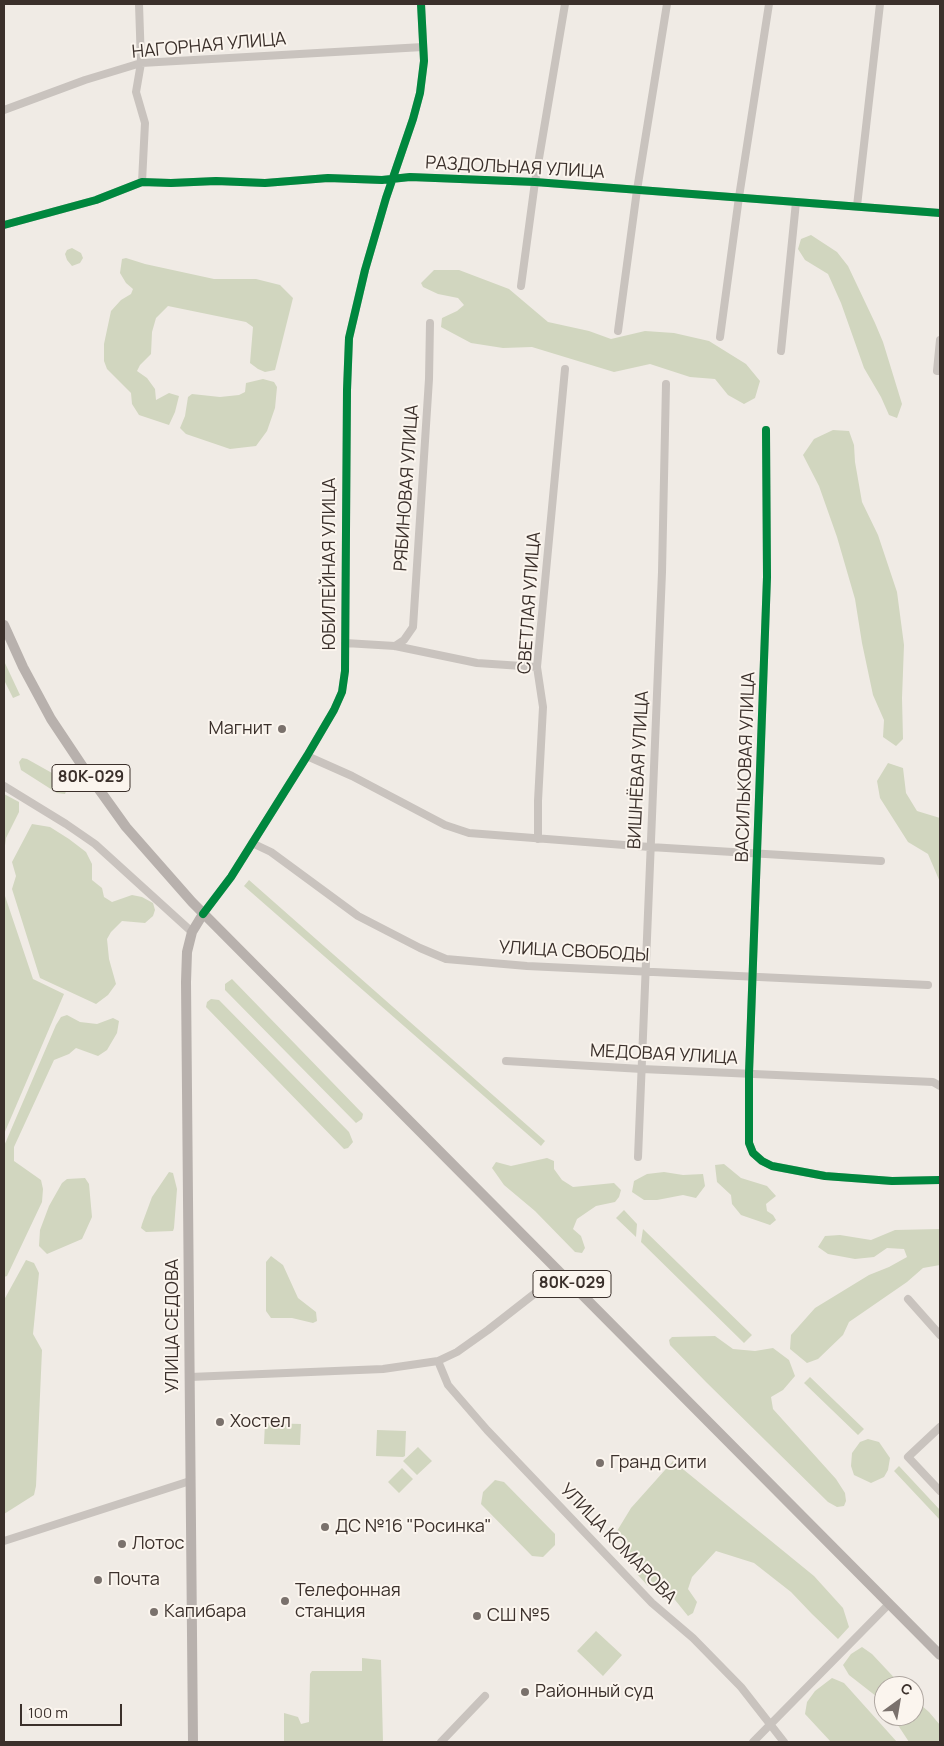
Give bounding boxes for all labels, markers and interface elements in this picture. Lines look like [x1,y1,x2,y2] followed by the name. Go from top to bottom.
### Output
[131,28,287,64] street label: НАГОРНАЯ УЛИЦА
[425,153,605,183] street label: РАЗДОЛЬНАЯ УЛИЦА
[390,404,424,572] street label: РЯБИНОВАЯ УЛИЦА
[319,478,341,650] street label: ЮБИЛЕЙНАЯ УЛИЦА
[514,531,546,675] street label: СВЕТЛАЯ УЛИЦА
[732,671,760,863] street label: ВАСИЛЬКОВАЯ УЛИЦА
[624,690,654,850] street label: ВИШНЁВАЯ УЛИЦА
[209,718,272,740] place label: Магнит
[276,723,288,735] marker: Магнит
[52,764,130,791] road number: 80К-029
[498,937,650,967] street label: УЛИЦА СВОБОДЫ
[589,1040,739,1070] street label: МЕДОВАЯ УЛИЦА
[162,1259,184,1393] street label: УЛИЦА СЕДОВА
[533,1270,611,1298] road number: 80К-029
[230,1411,291,1433] place label: Хостел
[214,1416,226,1428] marker: Хостел
[610,1452,707,1474] place label: Гранд Сити
[594,1457,606,1469] marker: Гранд Сити
[555,1479,681,1609] street label: УЛИЦА КОМАРОВА
[335,1516,492,1538] place label: ДС №16 "Росинка"
[319,1521,331,1533] marker: ДС №16 "Росинка"
[132,1533,185,1555] place label: Лотос
[116,1538,128,1550] marker: Лотос
[108,1569,160,1591] place label: Почта
[92,1574,104,1586] marker: Почта
[295,1580,401,1622] place label: Телефонная станция
[279,1595,291,1607] marker: Телефонная станция
[164,1601,246,1623] place label: Капибара
[487,1605,550,1627] place label: СШ №5
[148,1606,160,1618] marker: Капибара
[471,1610,483,1622] marker: СШ №5
[874,1676,924,1726] north arrow
[897,1678,916,1700] text: С
[535,1681,653,1703] place label: Районный суд
[519,1686,531,1698] marker: Районный суд
[22,1694,125,1726] scale bar
[28,1702,68,1723] text: 100 m

